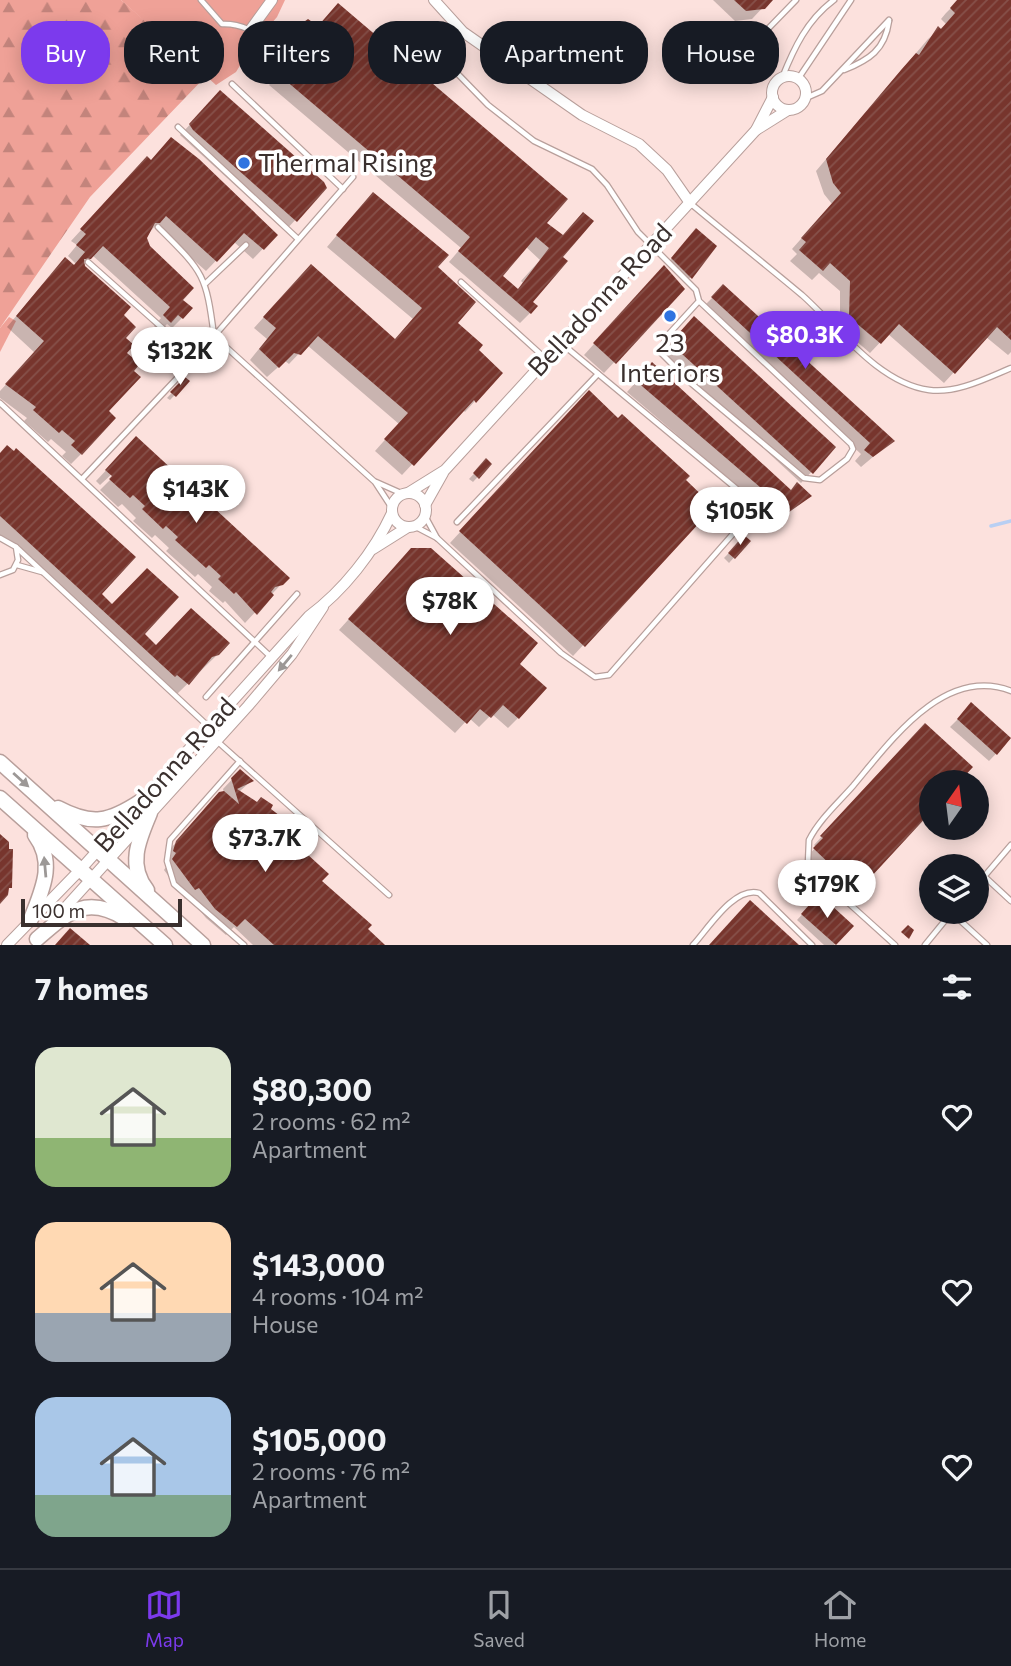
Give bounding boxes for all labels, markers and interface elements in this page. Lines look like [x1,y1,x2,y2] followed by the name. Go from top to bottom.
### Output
[21,21,110,84] chip: Buy
[124,21,224,84] chip: Rent
[238,21,354,84] chip: Filters
[368,21,466,84] chip: New
[480,21,648,84] chip: Apartment
[662,21,779,84] chip: House
[258,146,433,177] place label: Thermal Rising
[236,155,252,171] marker: Thermal Rising
[520,216,677,382] street label: Belladonna Road
[662,308,678,324] marker: 23 Interiors
[748,312,862,371] pin: $80.3K
[766,320,844,348] text: $80.3K
[620,326,720,387] place label: 23 Interiors
[131,328,229,387] pin: $132K
[147,336,213,364] text: $132K
[147,466,245,525] pin: $143K
[162,474,230,502] text: $143K
[691,488,789,547] pin: $105K
[706,496,774,524] text: $105K
[409,578,491,637] pin: $78K
[422,586,478,614] text: $78K
[278,654,293,671] one-way arrow
[86,690,241,858] street label: Belladonna Road
[919,770,989,840] north arrow
[919,770,989,924] map controls
[12,772,29,788] one-way arrow
[208,814,322,874] pin: $73.7K
[228,823,302,851] text: $73.7K
[919,854,989,924] button: layers
[39,856,50,878] one-way arrow
[778,860,876,920] pin: $179K
[794,869,860,897] text: $179K
[21,896,182,928] scale bar
[32,899,85,922] text: 100 m
[938,968,976,1006] icon: filters
[35,969,148,1006] text: 7 homes
[252,1070,372,1107] text: $80,300
[91,1075,175,1159] icon: home
[938,1098,976,1136] icon: heart
[252,1107,411,1135] text: 2 rooms · 62 m²
[252,1135,367,1163] text: Apartment
[252,1245,385,1282] text: $143,000
[91,1250,175,1334] icon: home
[938,1273,976,1311] icon: heart
[252,1282,424,1310] text: 4 rooms · 104 m²
[252,1310,318,1338] text: House
[252,1420,387,1457] text: $105,000
[91,1425,175,1509] icon: home
[938,1448,976,1486] icon: heart
[252,1457,410,1485] text: 2 rooms · 76 m²
[252,1485,367,1513] text: Apartment
[145,1586,184,1651] tab: Map
[473,1586,525,1651] tab: Saved
[814,1586,866,1651] tab: Home

